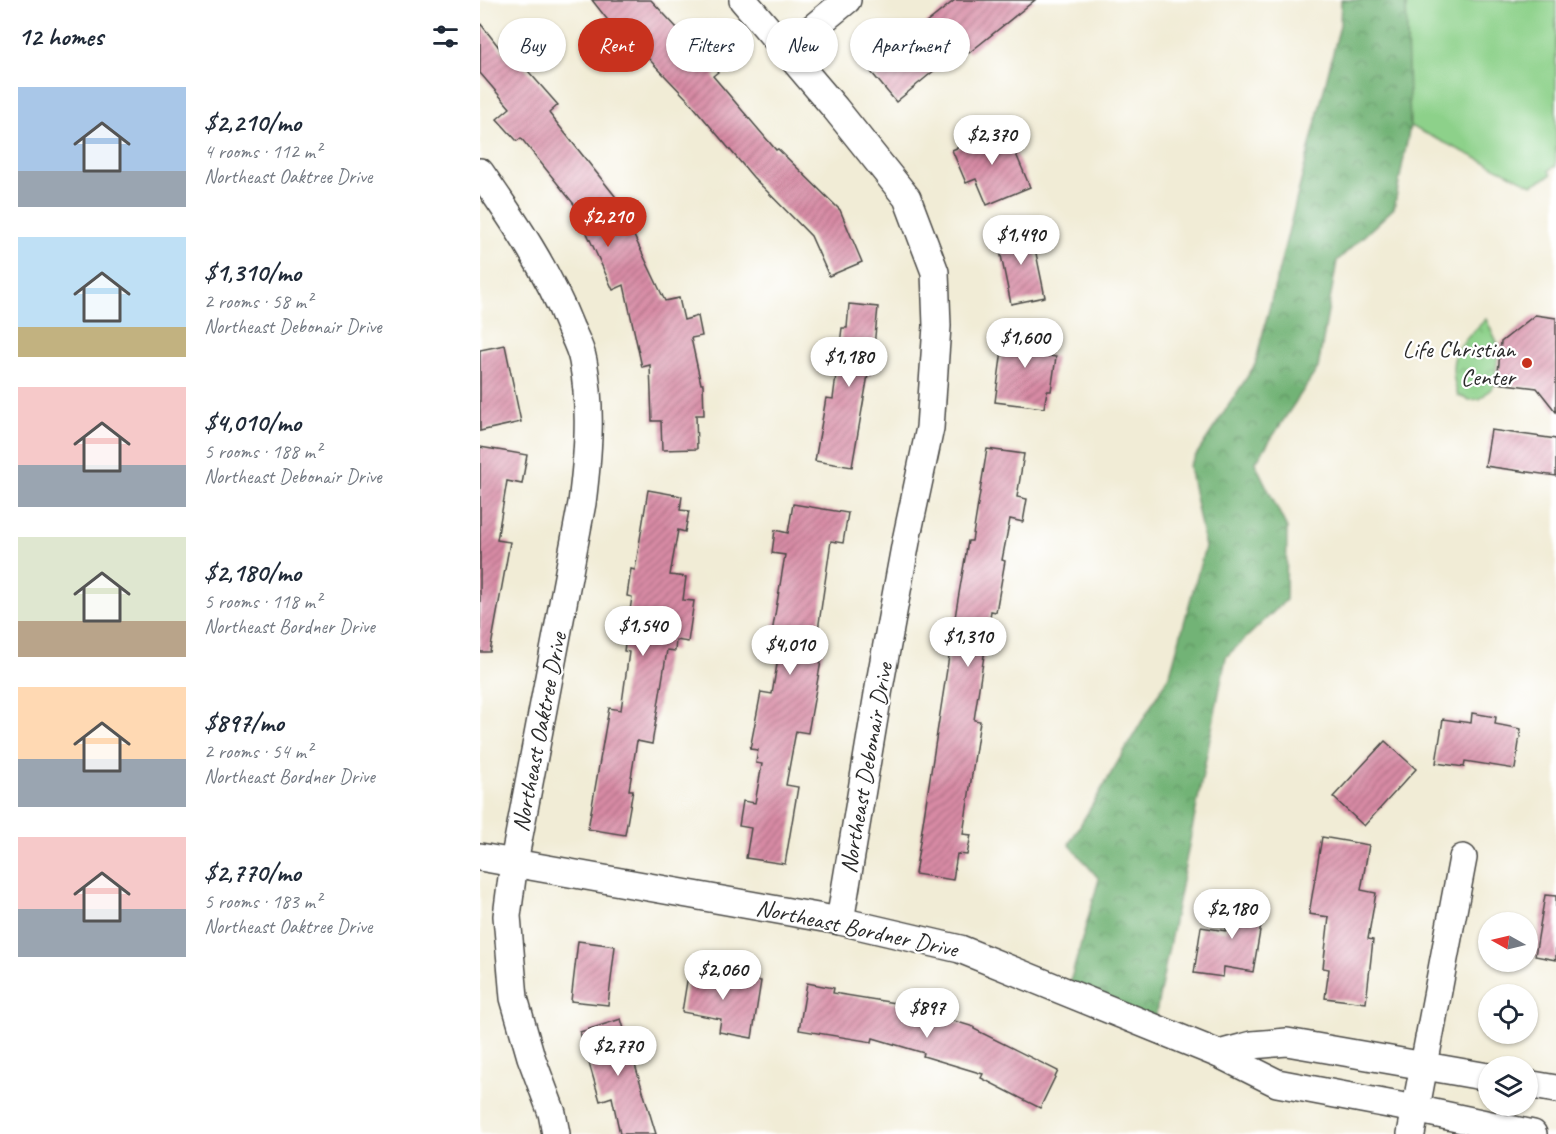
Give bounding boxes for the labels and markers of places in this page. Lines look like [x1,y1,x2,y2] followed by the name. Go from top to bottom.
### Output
[943,115,1041,166] pin: $2,370
[559,197,657,248] pin: $2,210
[972,215,1070,266] pin: $1,490
[976,318,1074,369] pin: $1,600
[1403,334,1517,392] place label: Life Christian Center
[800,337,898,388] pin: $1,180
[1520,356,1534,370] marker: Life Christian Center
[594,606,692,657] pin: $1,540
[919,617,1017,668] pin: $1,310
[741,625,839,676] pin: $4,010
[1183,889,1281,940] pin: $2,180
[674,950,772,1001] pin: $2,060
[891,988,963,1039] pin: $897
[569,1026,667,1077] pin: $2,770

